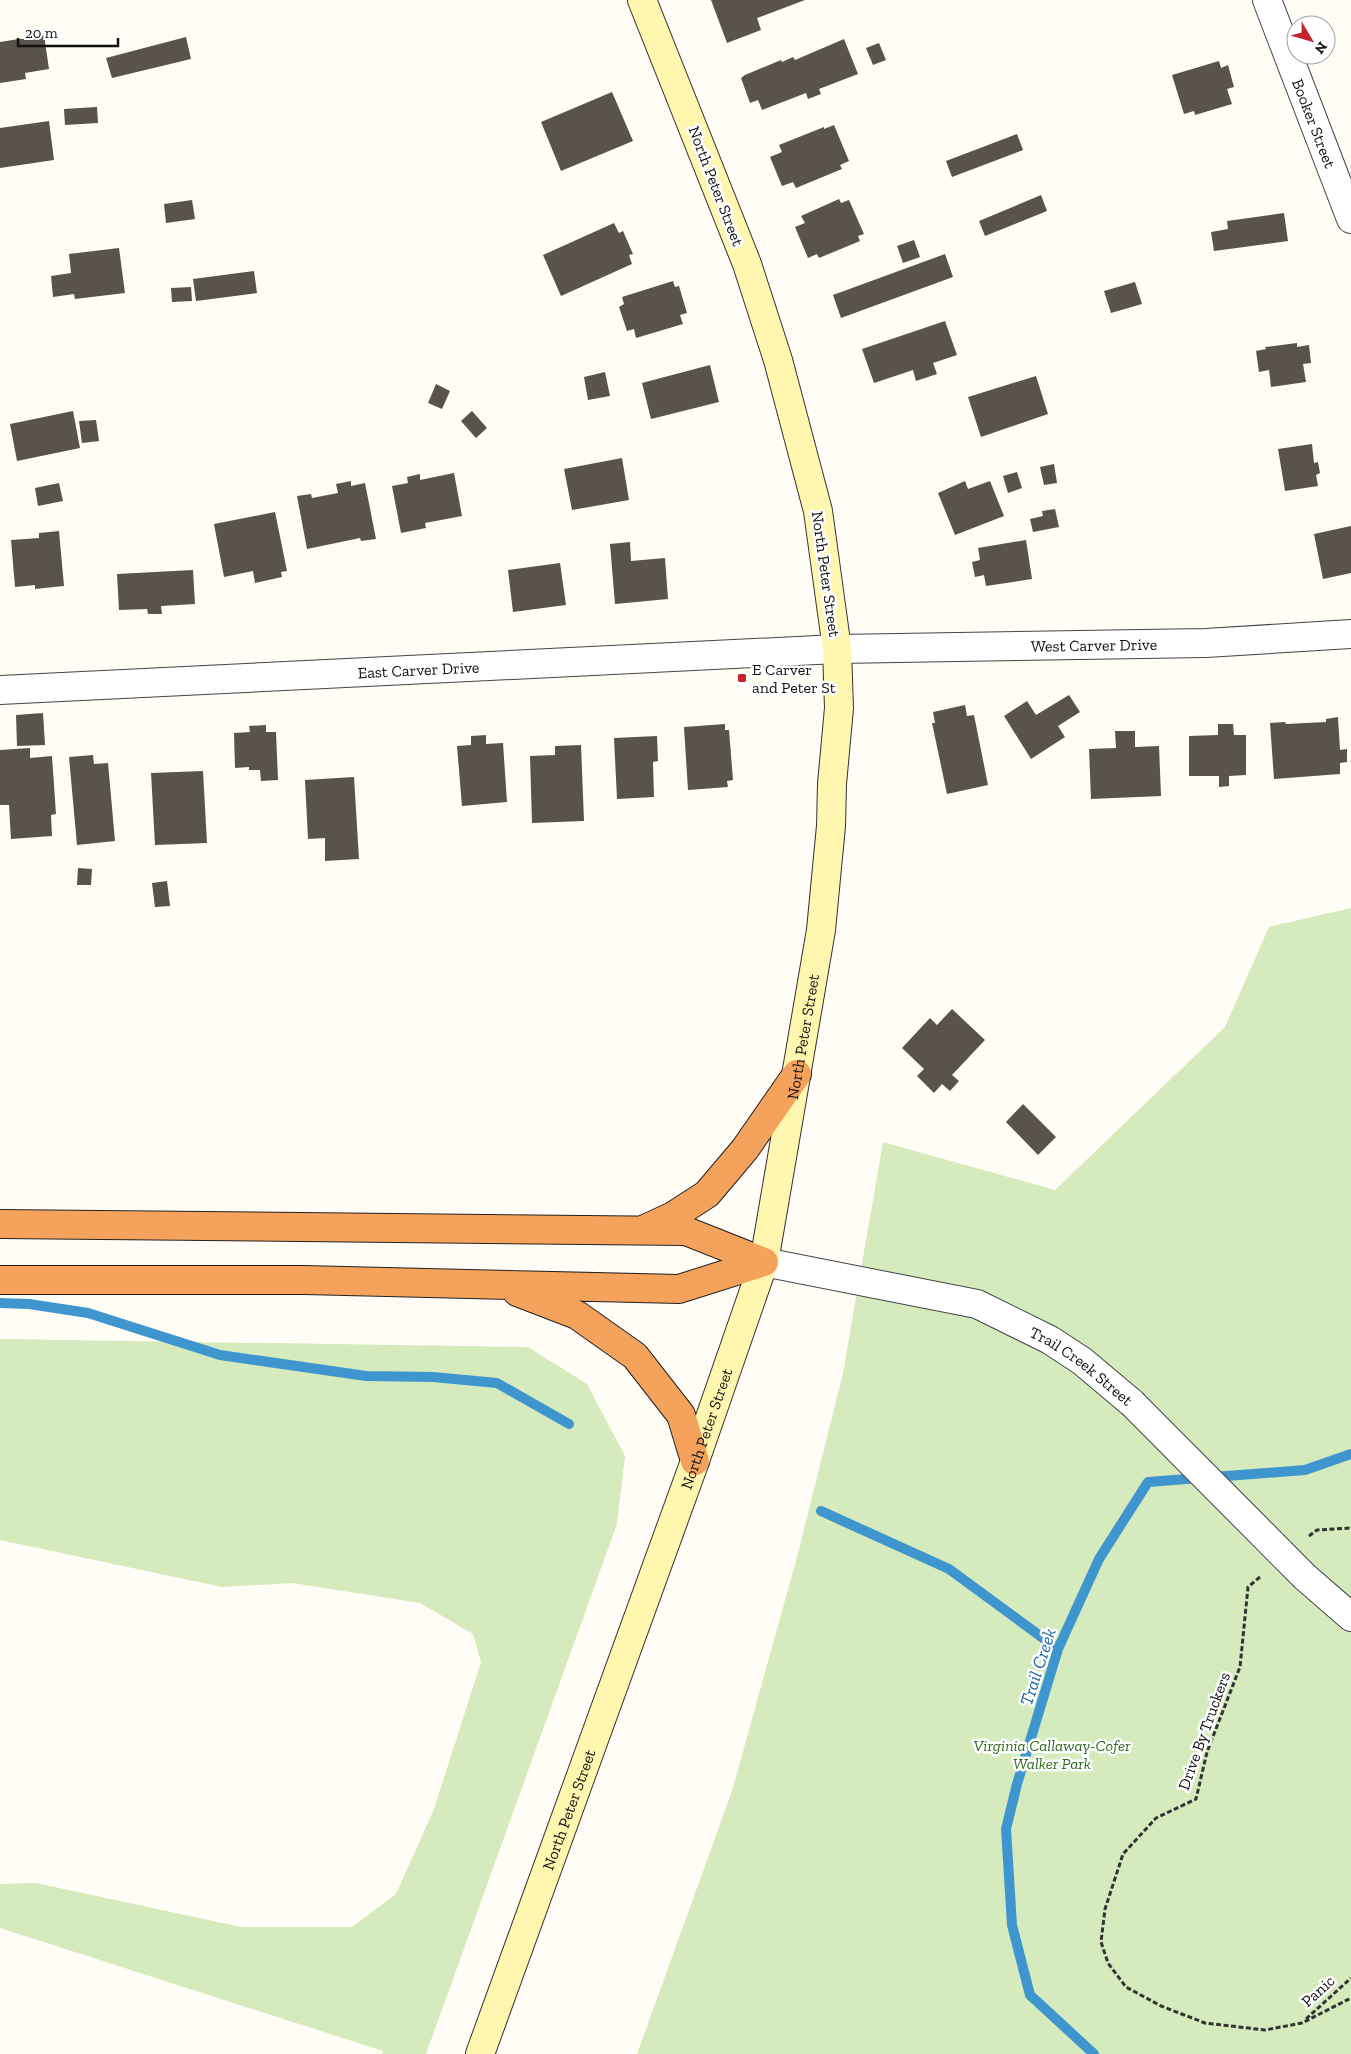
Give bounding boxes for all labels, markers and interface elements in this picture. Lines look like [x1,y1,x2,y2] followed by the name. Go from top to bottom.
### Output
[18,15,118,47] scale bar
[1286,15,1336,65] north arrow
[25,24,58,42] text: 20 m
[1311,38,1331,57] text: N
[1289,76,1340,171] street label: Booker Street
[684,123,748,249] street label: North Peter Street
[808,510,844,638] street label: North Peter Street
[1031,634,1157,655] street label: West Carver Drive
[357,657,480,682] street label: East Carver Drive
[752,660,836,697] place label: E Carver and Peter St
[736,672,748,684] marker: E Carver and Peter St
[783,972,823,1101] street label: North Peter Street
[1027,1322,1137,1409] street label: Trail Creek Street
[676,1366,736,1492] street label: North Peter Street
[1015,1626,1061,1708] water label: Trail Creek
[1174,1669,1234,1793] street label: Drive By Truckers
[974,1736,1131,1773] park label: Virginia Callaway-Cofer Walker Park
[538,1747,599,1872] street label: North Peter Street
[1298,1971,1338,2011] street label: Panic

